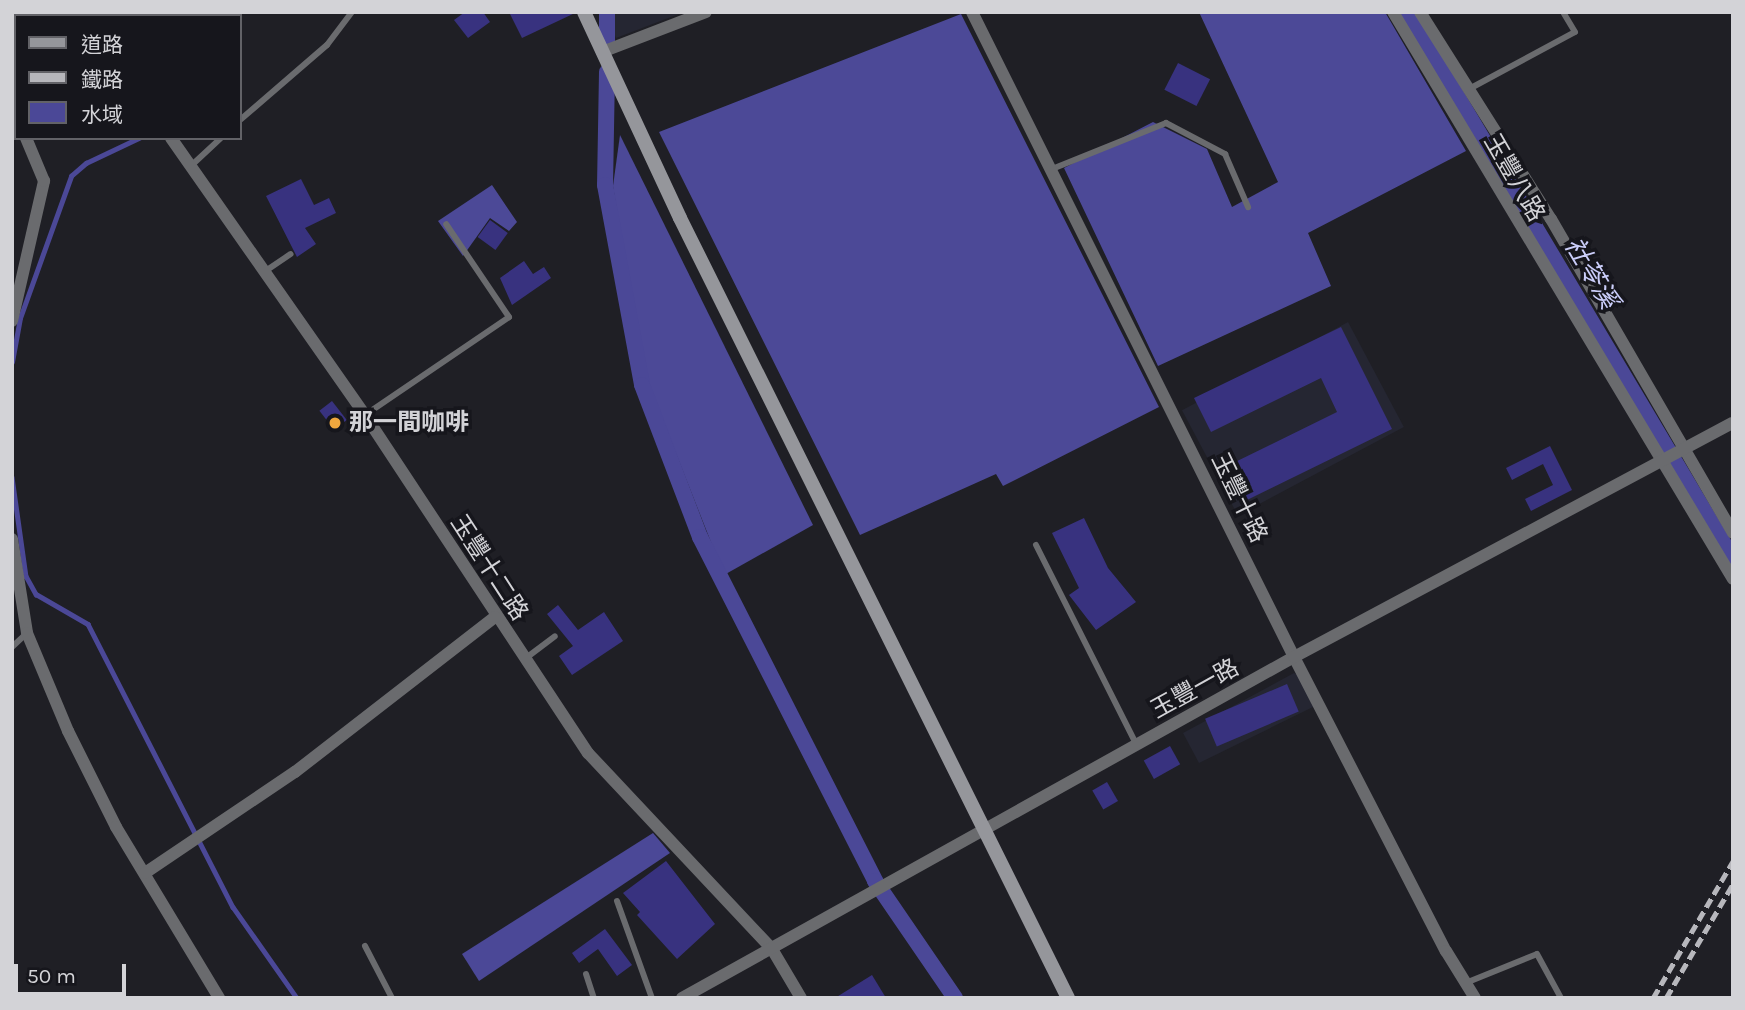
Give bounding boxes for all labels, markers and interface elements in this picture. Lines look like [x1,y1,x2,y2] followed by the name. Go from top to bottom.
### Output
[14,14,242,140] legend
[81,33,123,57] text: 道路
[81,68,123,92] text: 鐵路
[81,103,123,127] text: 水域
[1478,129,1550,227] street label: 玉豐八路
[1558,232,1624,314] water label: 社苓溪
[349,409,469,437] place label: 那一間咖啡
[327,415,343,431] marker: 那一間咖啡
[1205,449,1273,547] street label: 玉豐十路
[444,510,534,626] street label: 玉豐十二路
[1146,653,1244,725] street label: 玉豐一路
[18,950,130,994] scale bar
[27,964,76,988] text: 50 m

